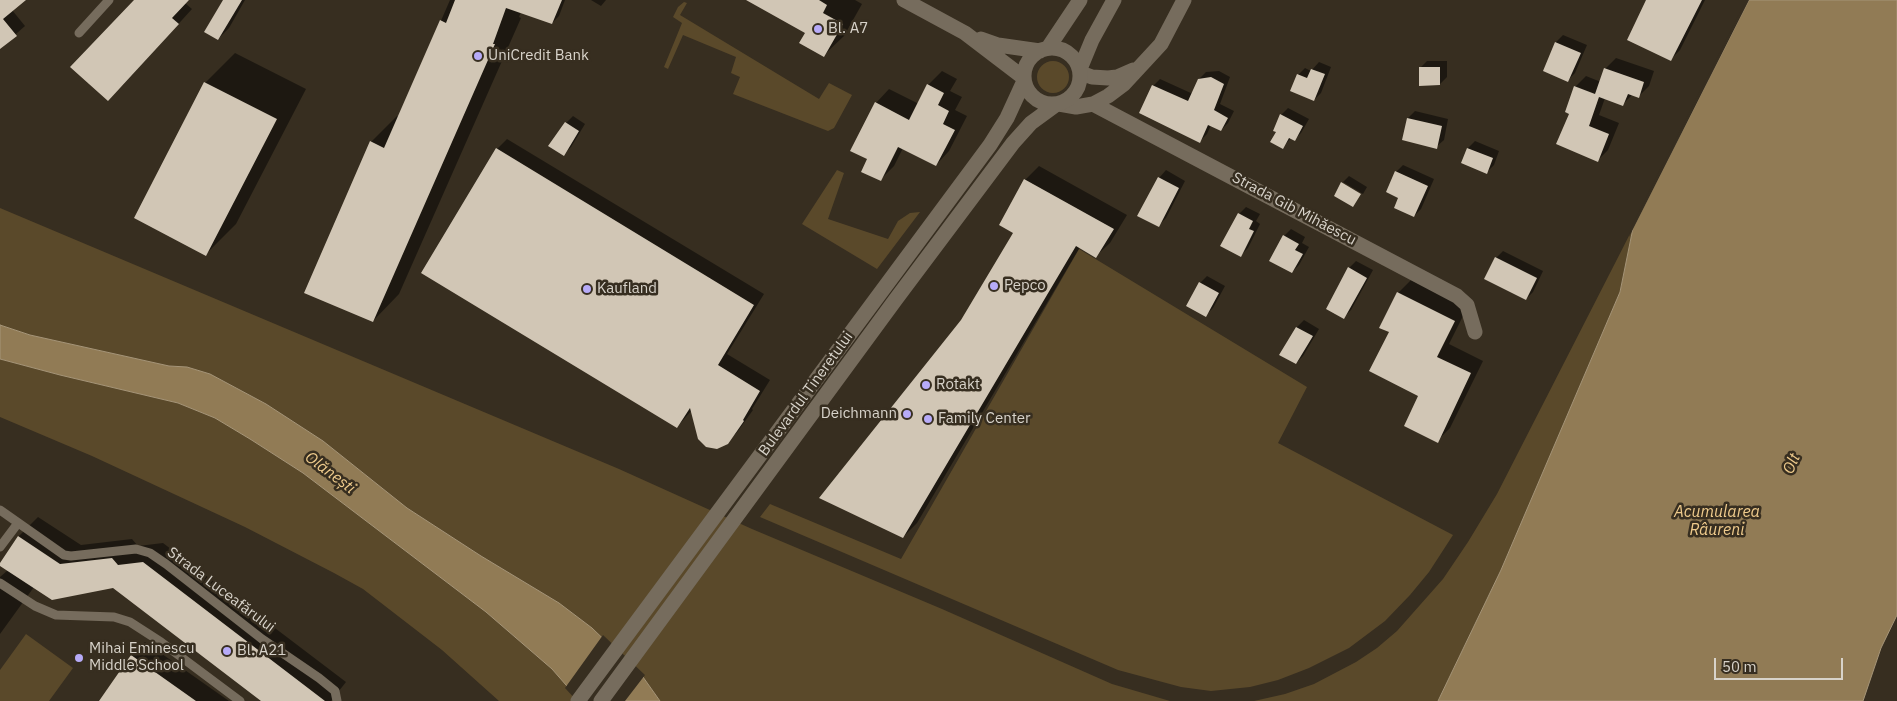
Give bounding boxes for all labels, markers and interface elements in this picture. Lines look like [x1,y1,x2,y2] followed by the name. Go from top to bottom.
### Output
[828,20,868,38] place label: Bl. A7
[812,23,824,35] marker: Bl. A7
[488,47,589,65] place label: UniCredit Bank
[472,50,484,62] marker: UniCredit Bank
[1229,169,1359,249] street label: Strada Gib Mihăescu
[1004,277,1046,295] place label: Pepco
[597,280,657,298] place label: Kaufland
[988,280,1000,292] marker: Pepco
[581,283,593,295] marker: Kaufland
[755,328,857,460] street label: Bulevardul Tineretului
[936,376,980,394] place label: Rotakt
[920,379,932,391] marker: Rotakt
[821,405,897,423] place label: Deichmann
[901,408,913,420] marker: Deichmann
[938,410,1031,428] place label: Family Center
[922,413,934,425] marker: Family Center
[301,448,359,498] water label: Olănești
[1779,451,1805,477] water label: Olt
[1674,502,1760,540] water label: Acumularea Râureni
[163,544,279,636] street label: Strada Luceafărului
[89,640,194,675] place label: Mihai Eminescu Middle School
[237,642,286,660] place label: Bl. A21
[221,645,233,657] marker: Bl. A21
[1717,648,1846,680] scale bar
[73,652,85,664] marker: Mihai Eminescu Middle School
[1722,657,1757,676] text: 50 m

